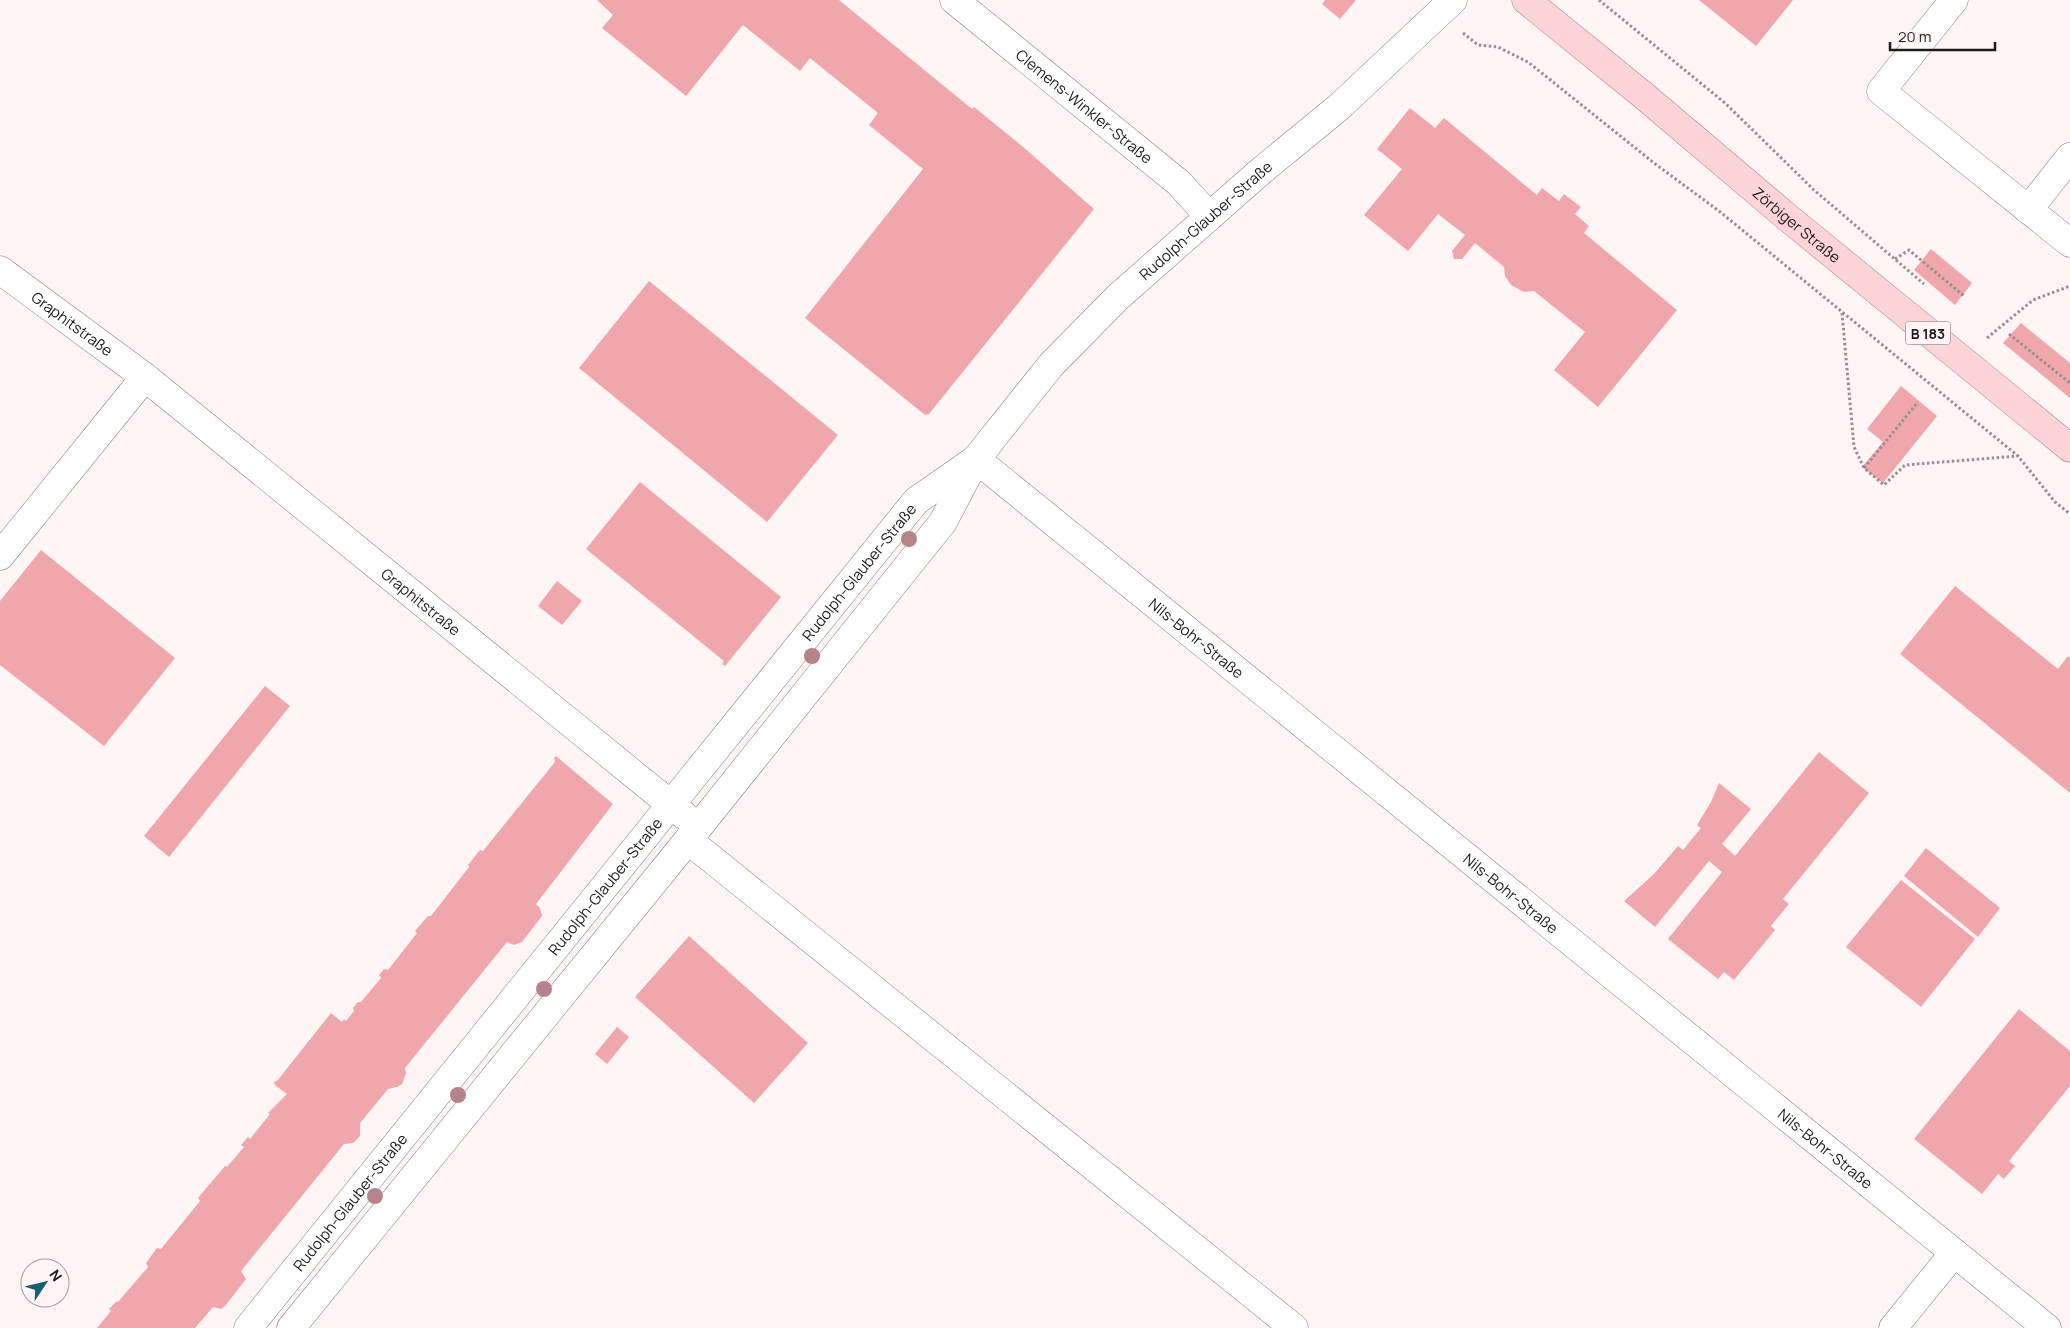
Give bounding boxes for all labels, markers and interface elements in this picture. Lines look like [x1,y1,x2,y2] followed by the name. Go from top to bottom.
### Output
[1890,20,1995,52] scale bar
[1898,26,1931,47] text: 20 m
[1012,44,1157,168] street label: Clemens-Winkler-Straße
[1134,156,1277,284] street label: Rudolph-Glauber-Straße
[1748,182,1846,268] street label: Zörbiger Straße
[27,286,118,361] street label: Graphitstraße
[1906,322,1950,344] road number: B 183
[797,499,921,645] street label: Rudolph-Glauber-Straße
[377,563,465,640] street label: Graphitstraße
[1145,593,1249,683] street label: Nils-Bohr-Straße
[543,813,667,959] street label: Rudolph-Glauber-Straße
[1459,848,1563,938] street label: Nils-Bohr-Straße
[1774,1103,1878,1193] street label: Nils-Bohr-Straße
[288,1129,412,1275] street label: Rudolph-Glauber-Straße
[20,1258,70,1308] north arrow
[45,1266,67,1285] text: N

